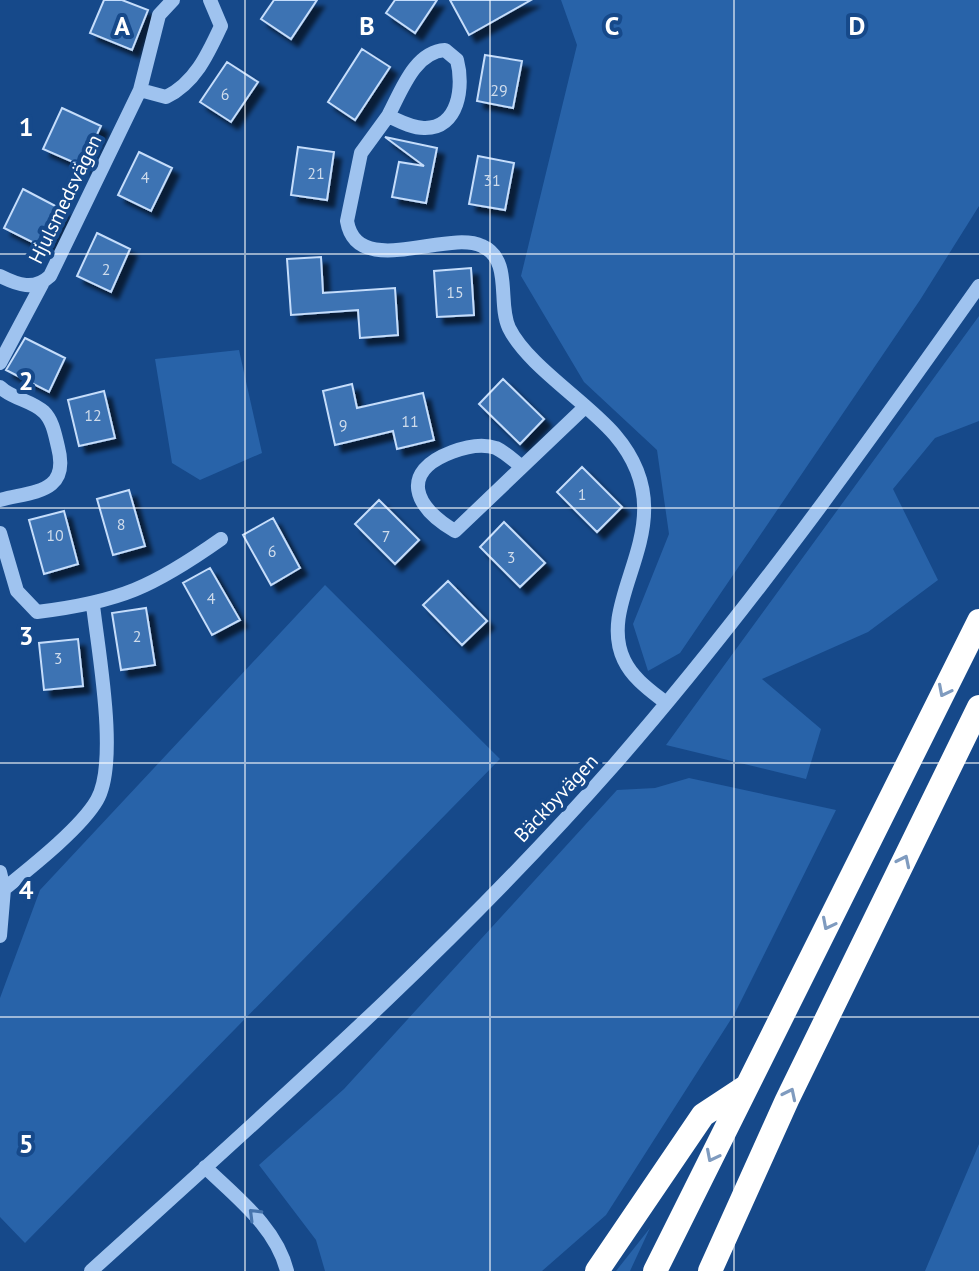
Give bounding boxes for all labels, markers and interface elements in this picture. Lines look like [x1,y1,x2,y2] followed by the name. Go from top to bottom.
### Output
[114,9,130,42] text: A
[359,9,375,42] text: B
[605,9,619,42] text: C
[849,9,865,42] text: D
[490,80,508,100] house number: 29
[221,84,229,104] house number: 6
[19,110,33,143] text: 1
[22,130,108,268] street label: Hjulsmedsvägen
[307,163,325,183] house number: 21
[141,167,150,187] house number: 4
[483,170,501,190] house number: 31
[102,259,110,279] house number: 2
[446,282,464,302] house number: 15
[19,364,33,397] text: 2
[84,405,102,425] house number: 12
[401,411,419,431] house number: 11
[339,415,347,435] house number: 9
[578,484,586,504] house number: 1
[117,514,125,534] house number: 8
[46,525,64,545] house number: 10
[382,526,390,546] house number: 7
[268,541,276,561] house number: 6
[507,547,515,567] house number: 3
[207,588,216,608] house number: 4
[19,619,33,652] text: 3
[133,626,141,646] house number: 2
[54,648,62,668] house number: 3
[938,683,954,698] one-way arrow
[508,748,604,848] street label: Bäckbyvägen
[894,854,910,869] one-way arrow
[19,873,34,906] text: 4
[822,915,838,930] one-way arrow
[780,1088,796,1103] one-way arrow
[19,1127,33,1160] text: 5
[706,1148,722,1163] one-way arrow
[248,1209,263,1223] one-way arrow

